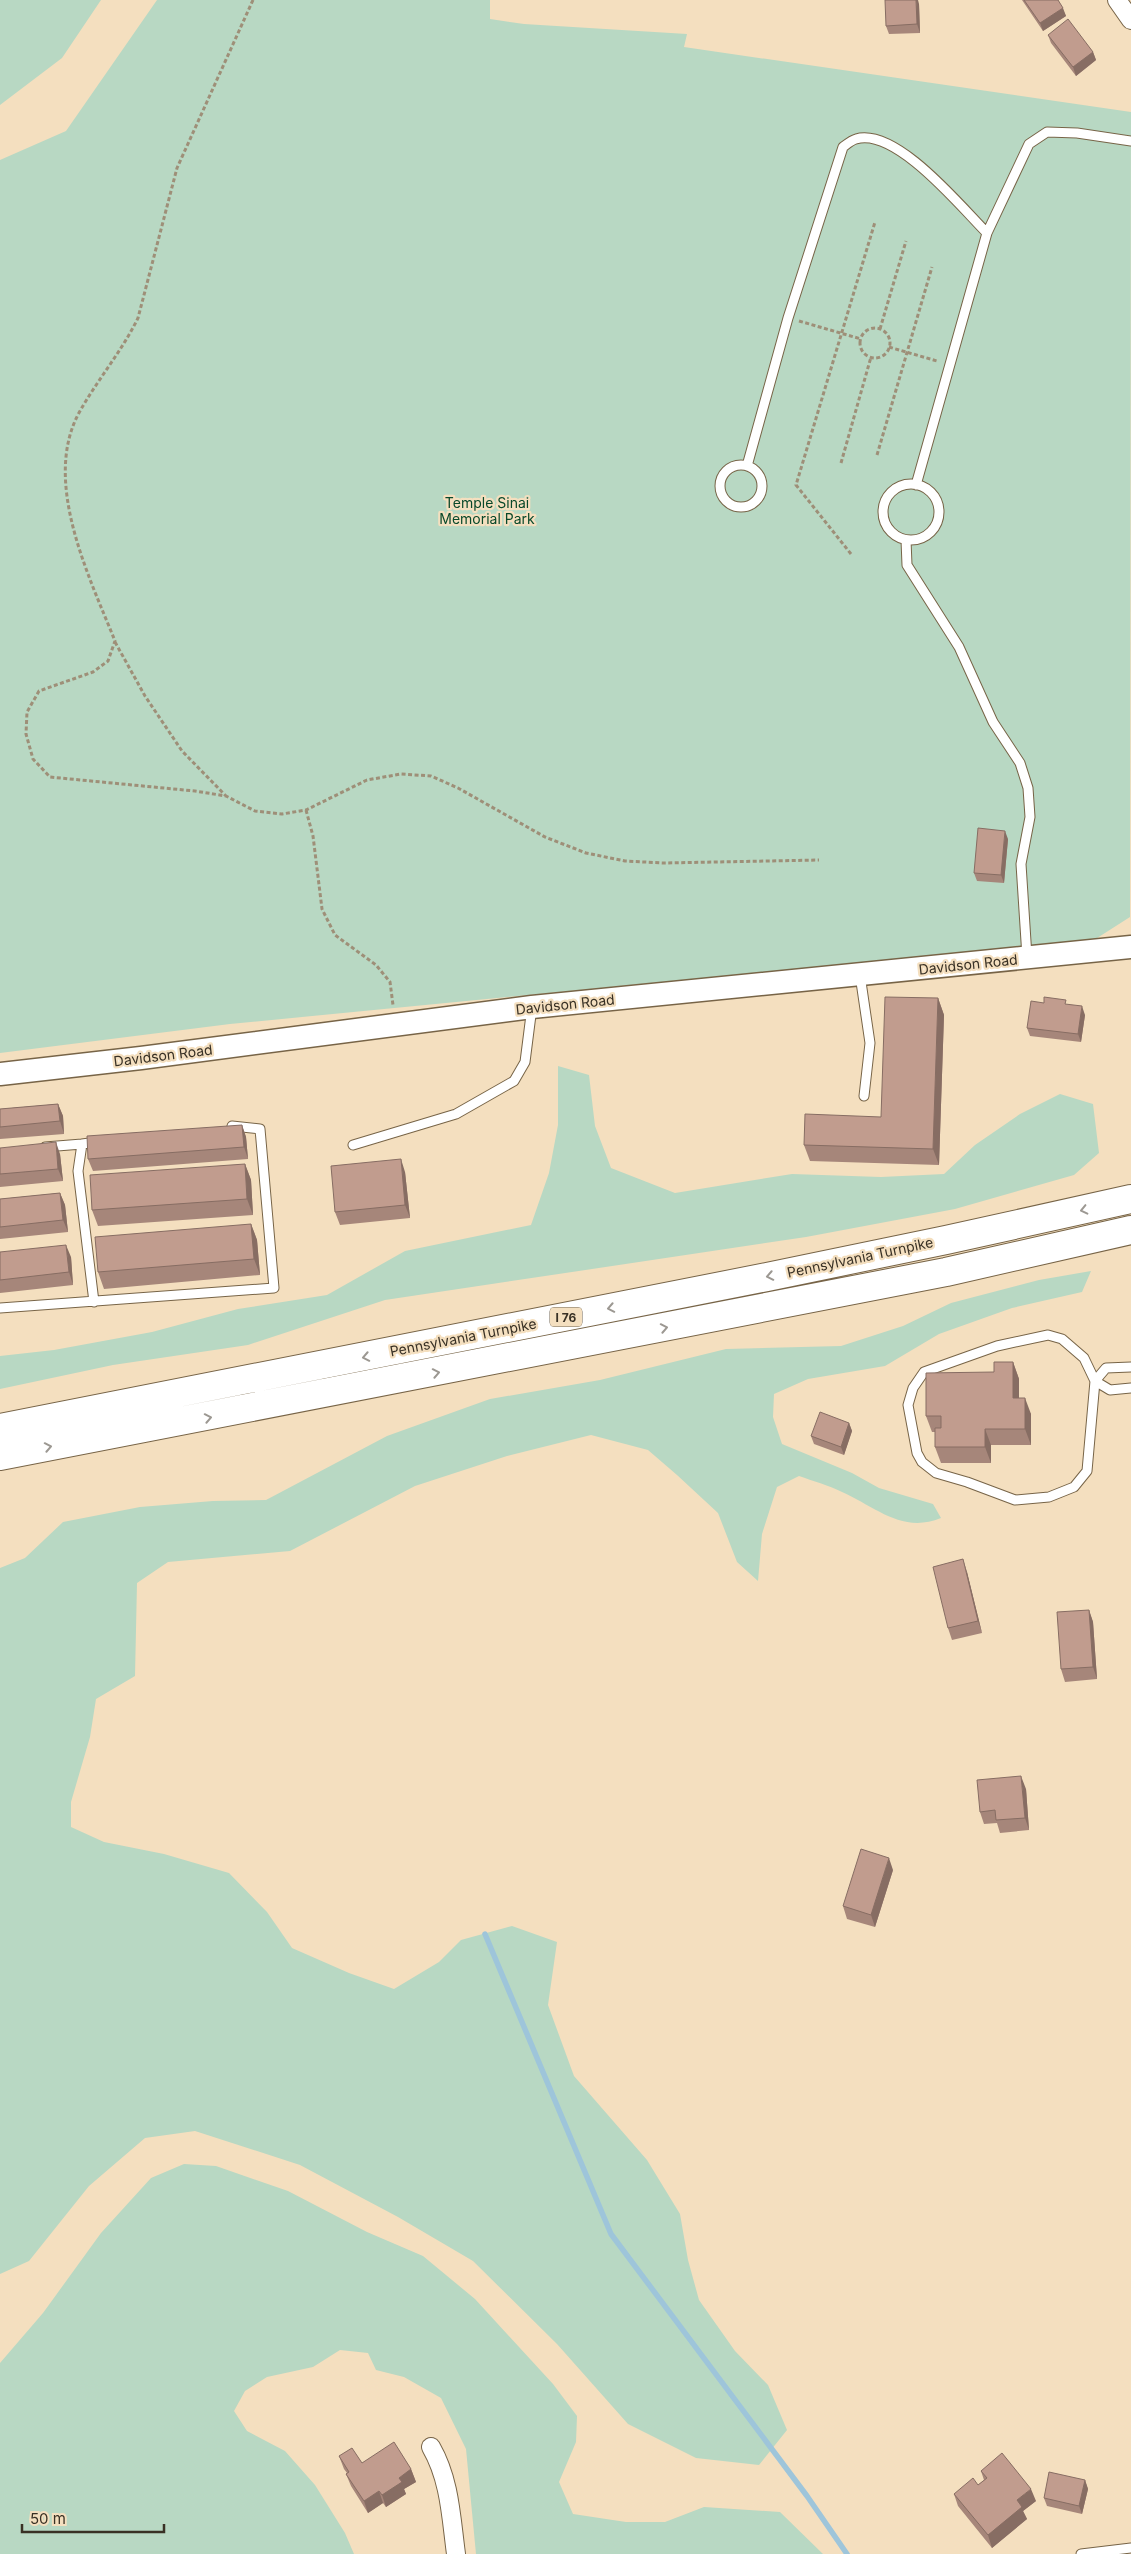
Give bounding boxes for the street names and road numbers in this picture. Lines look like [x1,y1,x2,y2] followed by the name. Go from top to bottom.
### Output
[918,950,1018,978] street label: Davidson Road
[515,990,615,1018] street label: Davidson Road
[113,1041,213,1069] street label: Davidson Road
[785,1233,935,1281] street label: Pennsylvania Turnpike
[550,1308,582,1326] road number: I 76
[388,1314,538,1360] street label: Pennsylvania Turnpike

